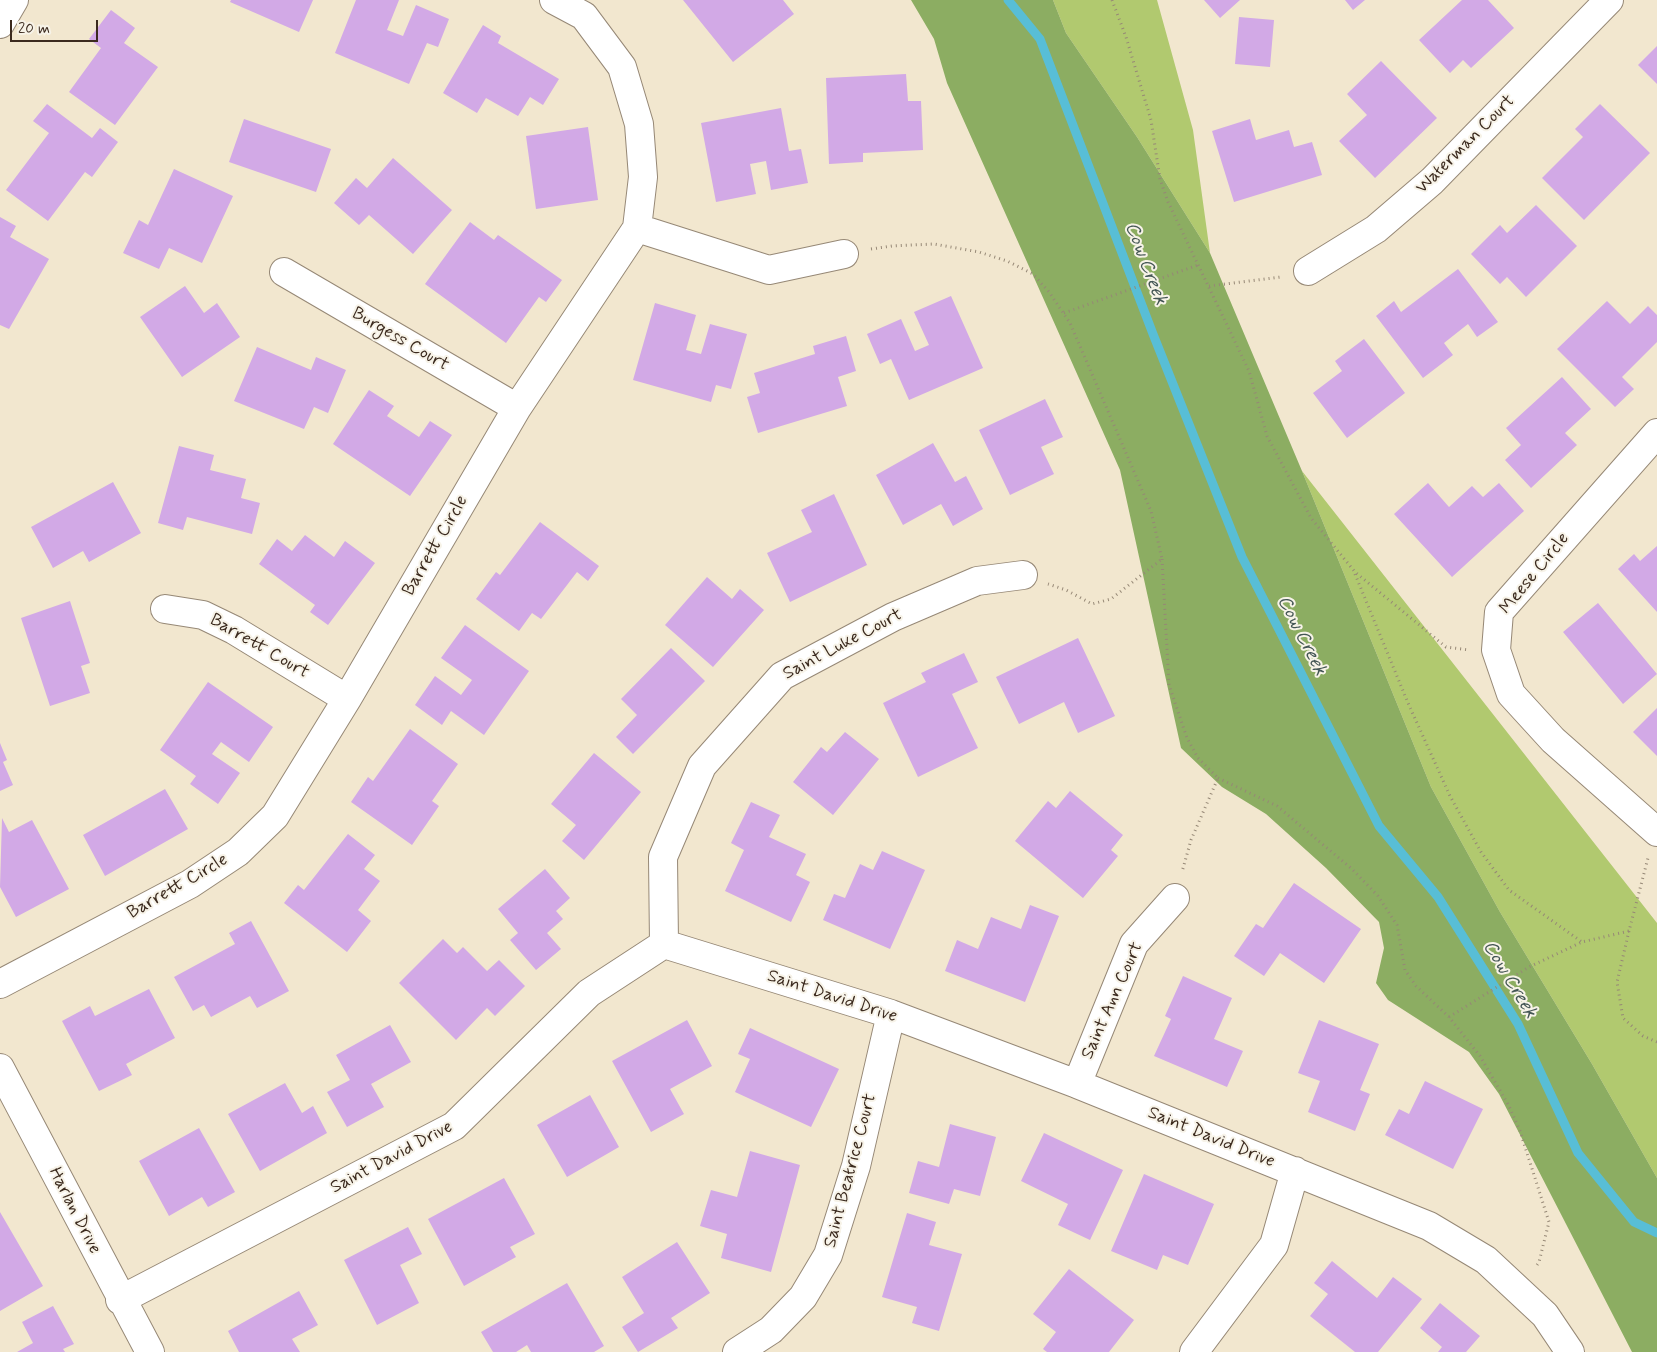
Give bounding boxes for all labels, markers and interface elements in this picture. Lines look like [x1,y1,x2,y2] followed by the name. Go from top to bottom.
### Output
[12,10,100,42] scale bar
[18,19,50,39] text: 20 m
[1412,91,1520,199] street label: Waterman Court
[1119,219,1171,309] water label: Cow Creek
[348,303,452,377] street label: Burgess Court
[399,492,473,600] street label: Barrett Circle
[1496,529,1574,619] street label: Meese Circle
[1271,592,1331,680] water label: Cow Creek
[780,605,906,685] street label: Saint Luke Court
[205,610,313,684] street label: Barrett Court
[124,850,232,924] street label: Barrett Circle
[1477,937,1541,1023] water label: Cow Creek
[1078,939,1148,1063] street label: Saint Ann Court
[764,966,900,1028] street label: Saint David Drive
[820,1092,882,1250] street label: Saint Beatrice Court
[1144,1103,1278,1173] street label: Saint David Drive
[327,1117,457,1199] street label: Saint David Drive
[43,1164,105,1258] street label: Harlan Drive

